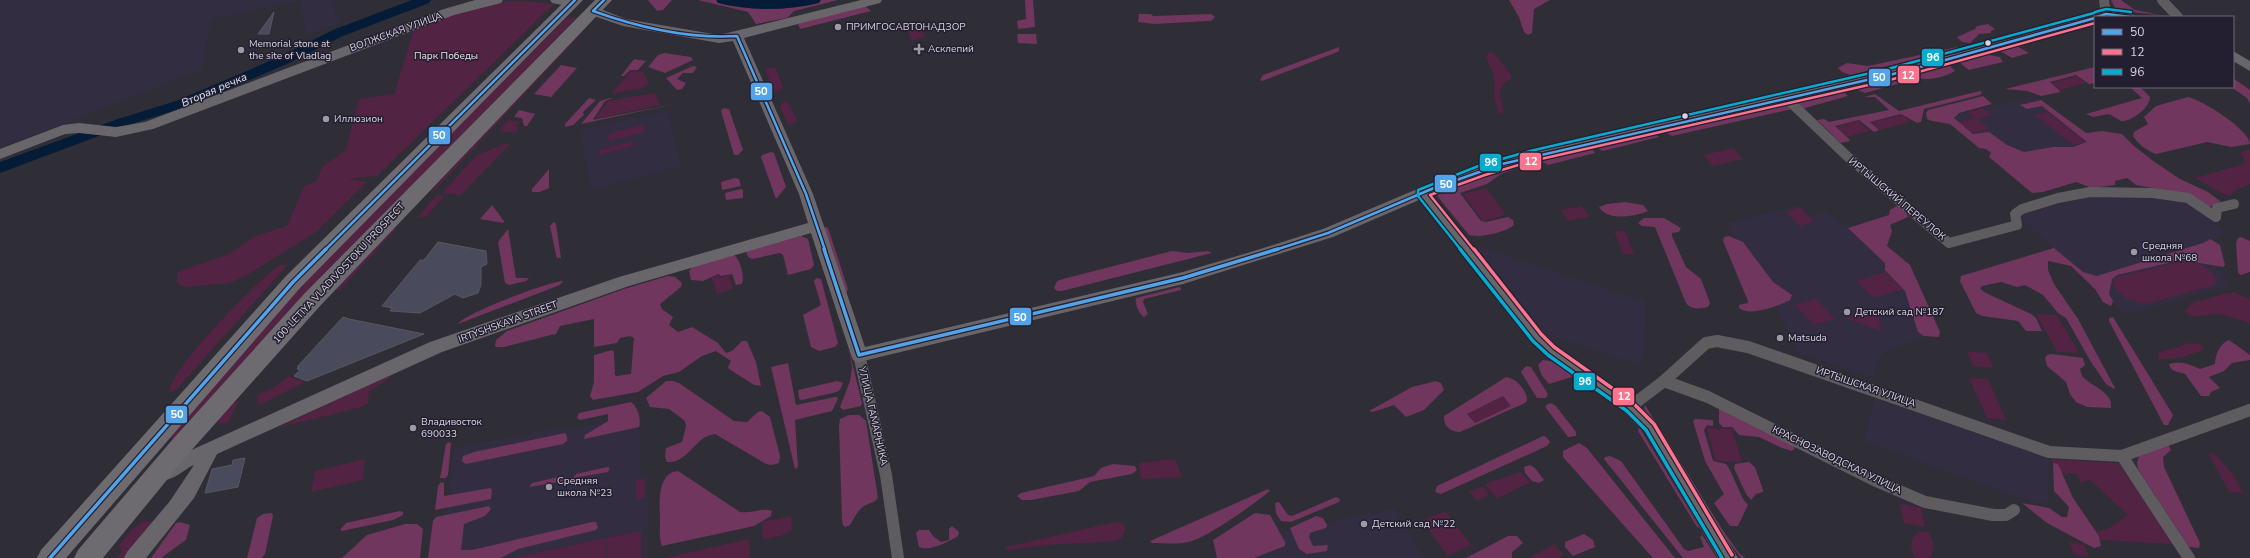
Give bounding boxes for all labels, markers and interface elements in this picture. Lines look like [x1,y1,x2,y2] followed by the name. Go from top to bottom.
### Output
[348,9,445,55] street label: ВОЛЖСКАЯ УЛИЦА
[2094,16,2234,88] legend
[846,20,966,34] place label: ПРИМГОСАВТОНАДЗОР
[833,22,843,32] marker: ПРИМГОСАВТОНАДЗОР
[2130,24,2144,40] text: 50
[249,37,331,63] place label: Memorial stone at the site of Vladlag
[1983,38,1993,48] unlabelled marker
[928,42,974,56] place label: Асклепий
[913,43,925,55] marker: Асклепий
[2130,44,2144,60] text: 12
[236,45,246,55] marker: Memorial stone at the site of Vladlag
[1921,48,1944,67] line badge: 96
[414,49,478,63] park label: Парк Победы
[1926,50,1940,65] text: 96
[2130,64,2144,80] text: 96
[1897,65,1920,84] line badge: 12
[1868,68,1891,87] line badge: 50
[1901,68,1915,83] text: 12
[179,69,249,111] water label: Вторая речка
[1872,70,1886,85] text: 50
[750,82,773,101] line badge: 50
[754,84,768,99] text: 50
[1680,111,1690,121] unlabelled marker
[334,112,383,126] place label: Иллюзион
[321,114,331,124] marker: Иллюзион
[428,126,451,145] line badge: 50
[432,128,446,143] text: 50
[1519,152,1542,171] line badge: 12
[1479,153,1502,172] line badge: 96
[1524,154,1538,169] text: 12
[1846,154,1949,244] street label: ИРТЫШСКИЙ ПЕРЕУЛОК
[1484,155,1498,170] text: 96
[1434,174,1457,193] line badge: 50
[1439,177,1453,192] text: 50
[270,200,408,346] street label: 100-LETIYA VLADIVOSTOKU PROSPECT
[2142,239,2197,265] place label: Средняя школа №68
[2129,247,2139,257] marker: Средняя школа №68
[456,297,560,347] street label: IRTYSHSKAYA STREET
[1855,305,1944,319] place label: Детский сад №187
[1009,307,1032,326] line badge: 50
[1842,307,1852,317] marker: Детский сад №187
[1013,310,1027,325] text: 50
[1788,331,1827,345] place label: Matsuda
[1775,333,1785,343] marker: Matsuda
[1814,363,1918,411] street label: ИРТЫШСКАЯ УЛИЦА
[855,364,891,468] street label: УЛИЦА ГАМАРНИКА
[1573,372,1596,391] line badge: 96
[1578,374,1592,389] text: 96
[1612,387,1635,406] line badge: 12
[1617,389,1631,404] text: 12
[165,405,188,424] line badge: 50
[170,407,184,422] text: 50
[421,415,483,441] place label: Владивосток 690033
[1770,422,1905,498] street label: КРАСНОЗАВОДСКАЯ УЛИЦА
[408,423,418,433] marker: Владивосток 690033
[557,474,612,500] place label: Средняя школа №23
[544,482,554,492] marker: Средняя школа №23
[1372,517,1455,531] place label: Детский сад №22
[1359,519,1369,529] marker: Детский сад №22

